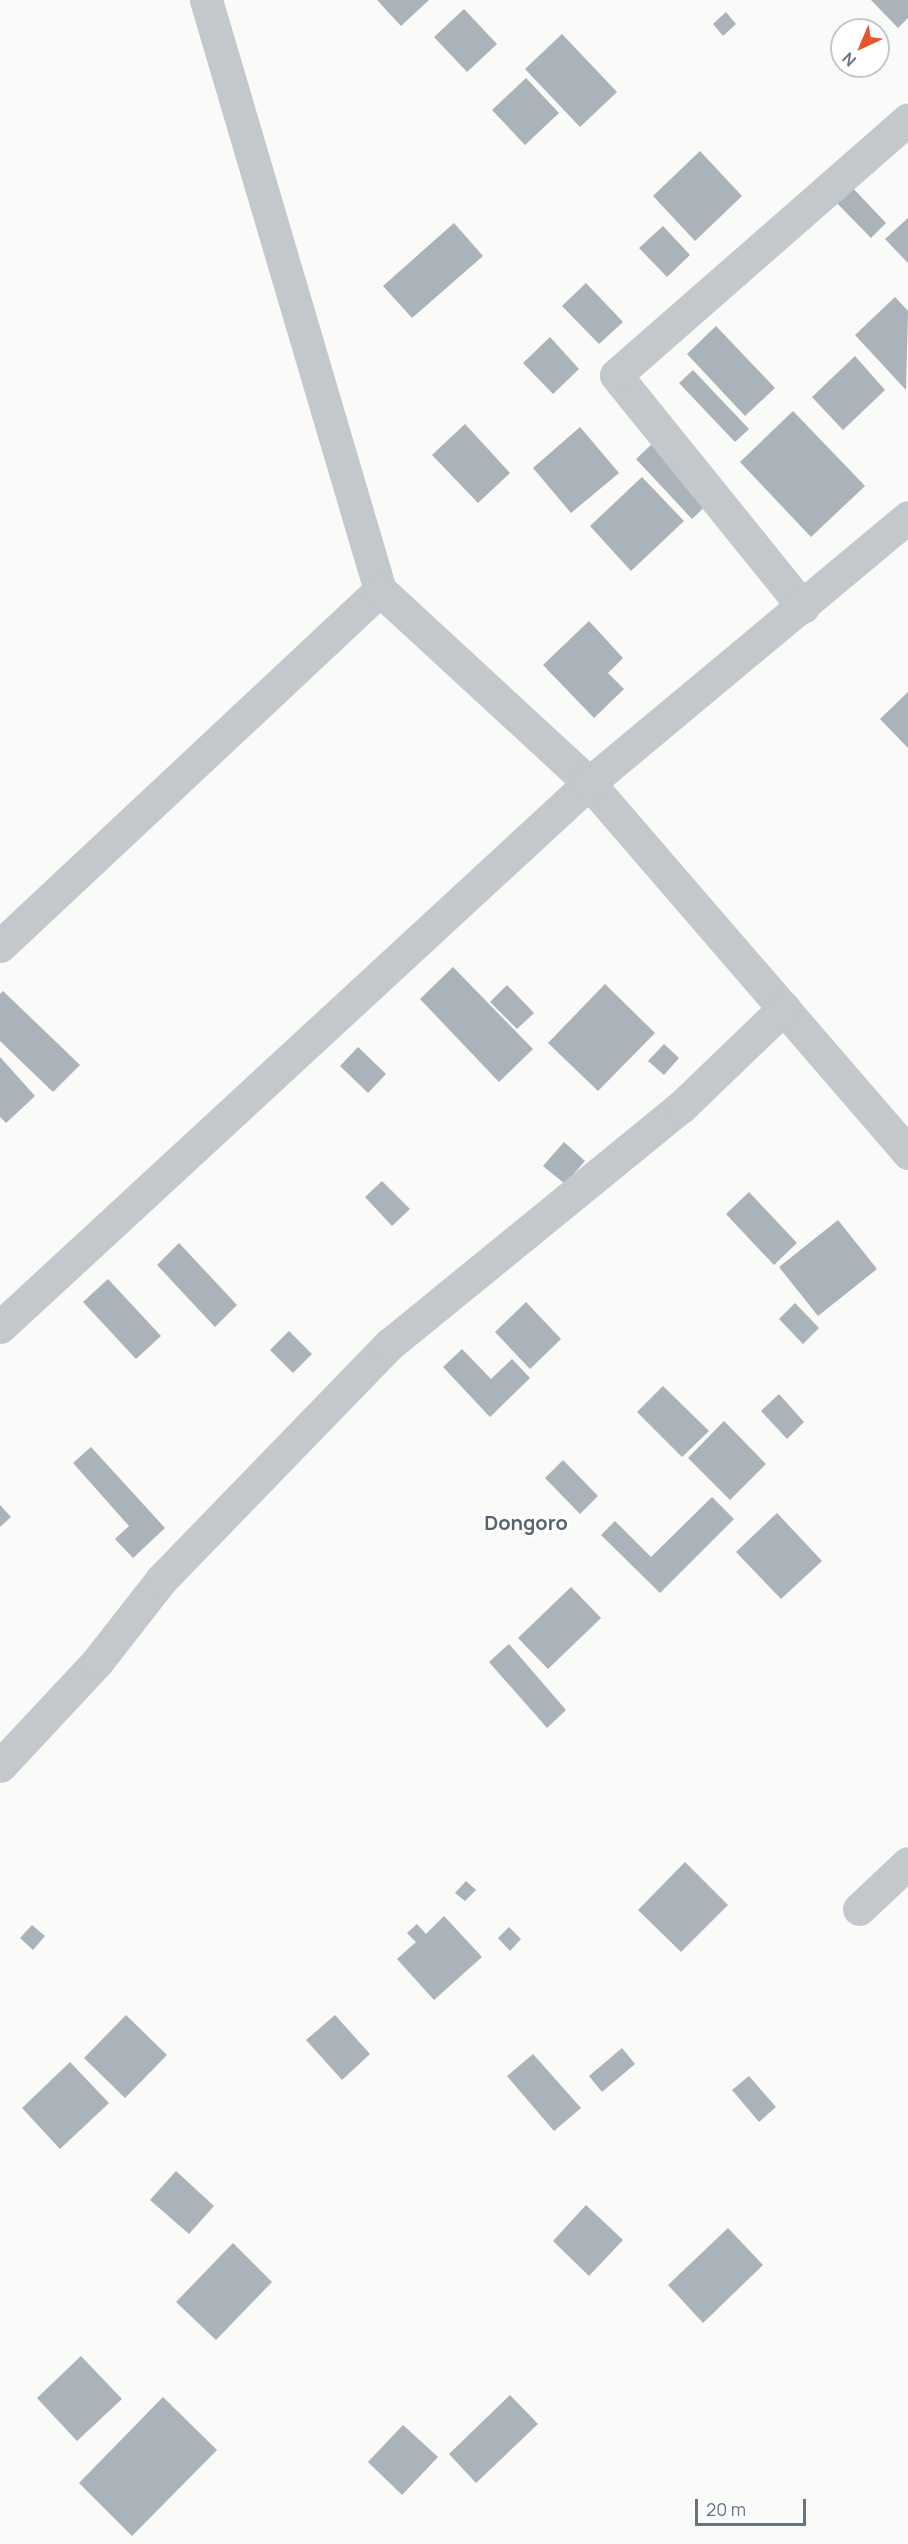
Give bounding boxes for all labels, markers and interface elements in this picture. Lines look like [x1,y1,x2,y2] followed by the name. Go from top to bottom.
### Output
[830,18,890,78] north arrow
[837,48,861,71] text: N
[484,1510,568,1534] district label: Dongoro
[698,2487,809,2525] scale bar
[706,2497,746,2521] text: 20 m

